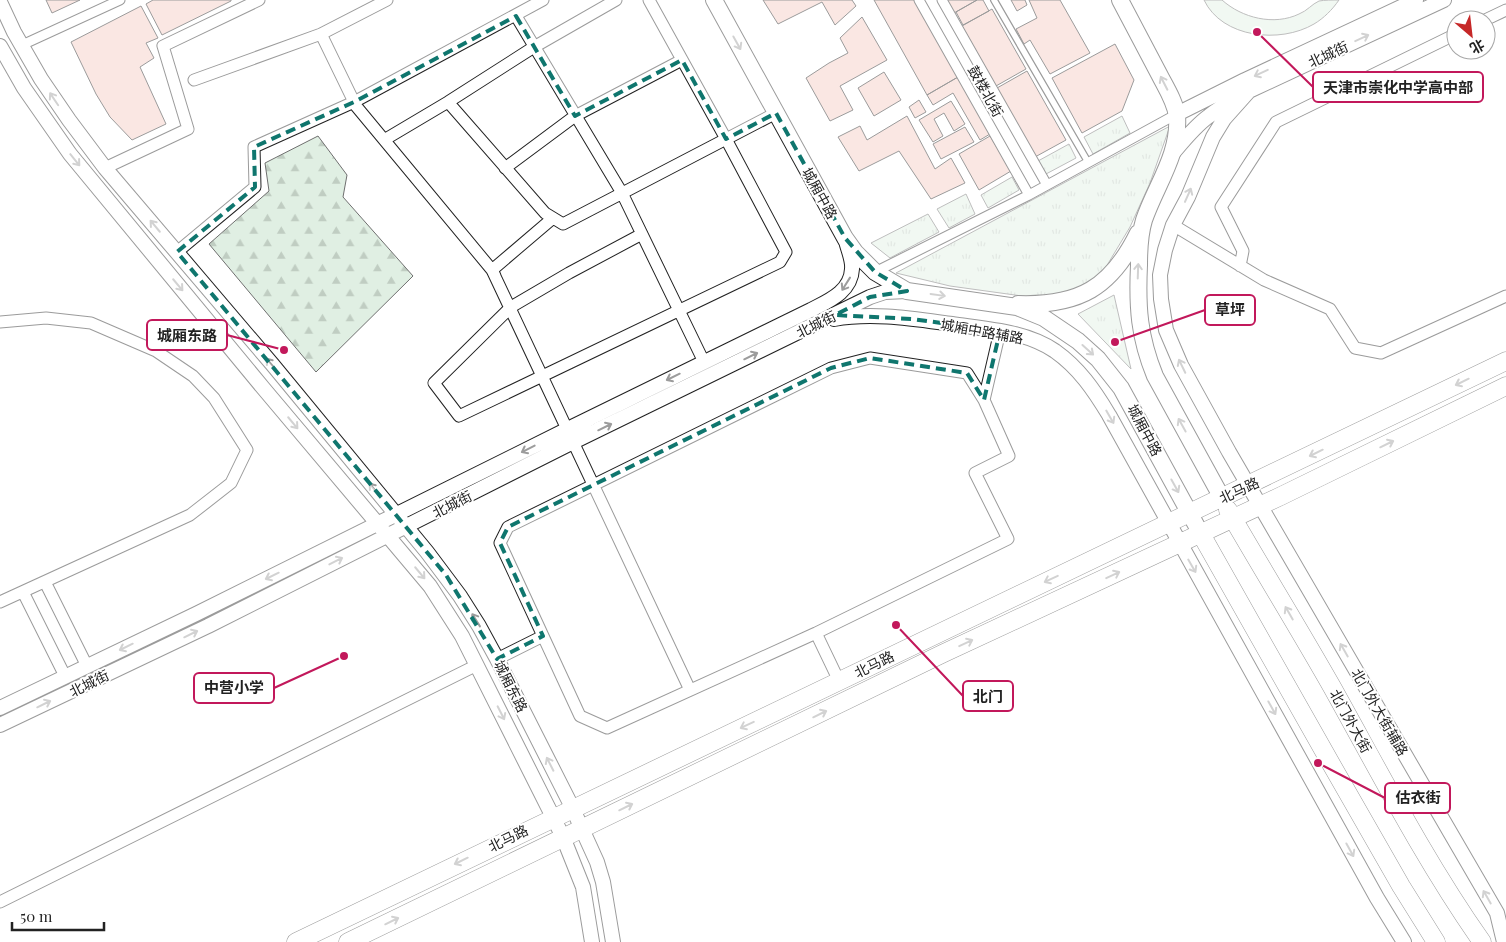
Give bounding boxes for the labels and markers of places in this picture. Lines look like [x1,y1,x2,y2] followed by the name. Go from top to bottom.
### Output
[1313,72,1483,102] callout: 天津市崇化中学高中部
[1205,295,1255,325] callout: 草坪
[147,320,227,350] callout: 城厢东路
[194,673,274,703] callout: 中营小学
[963,681,1013,711] callout: 北门
[1385,783,1450,813] callout: 估衣街

